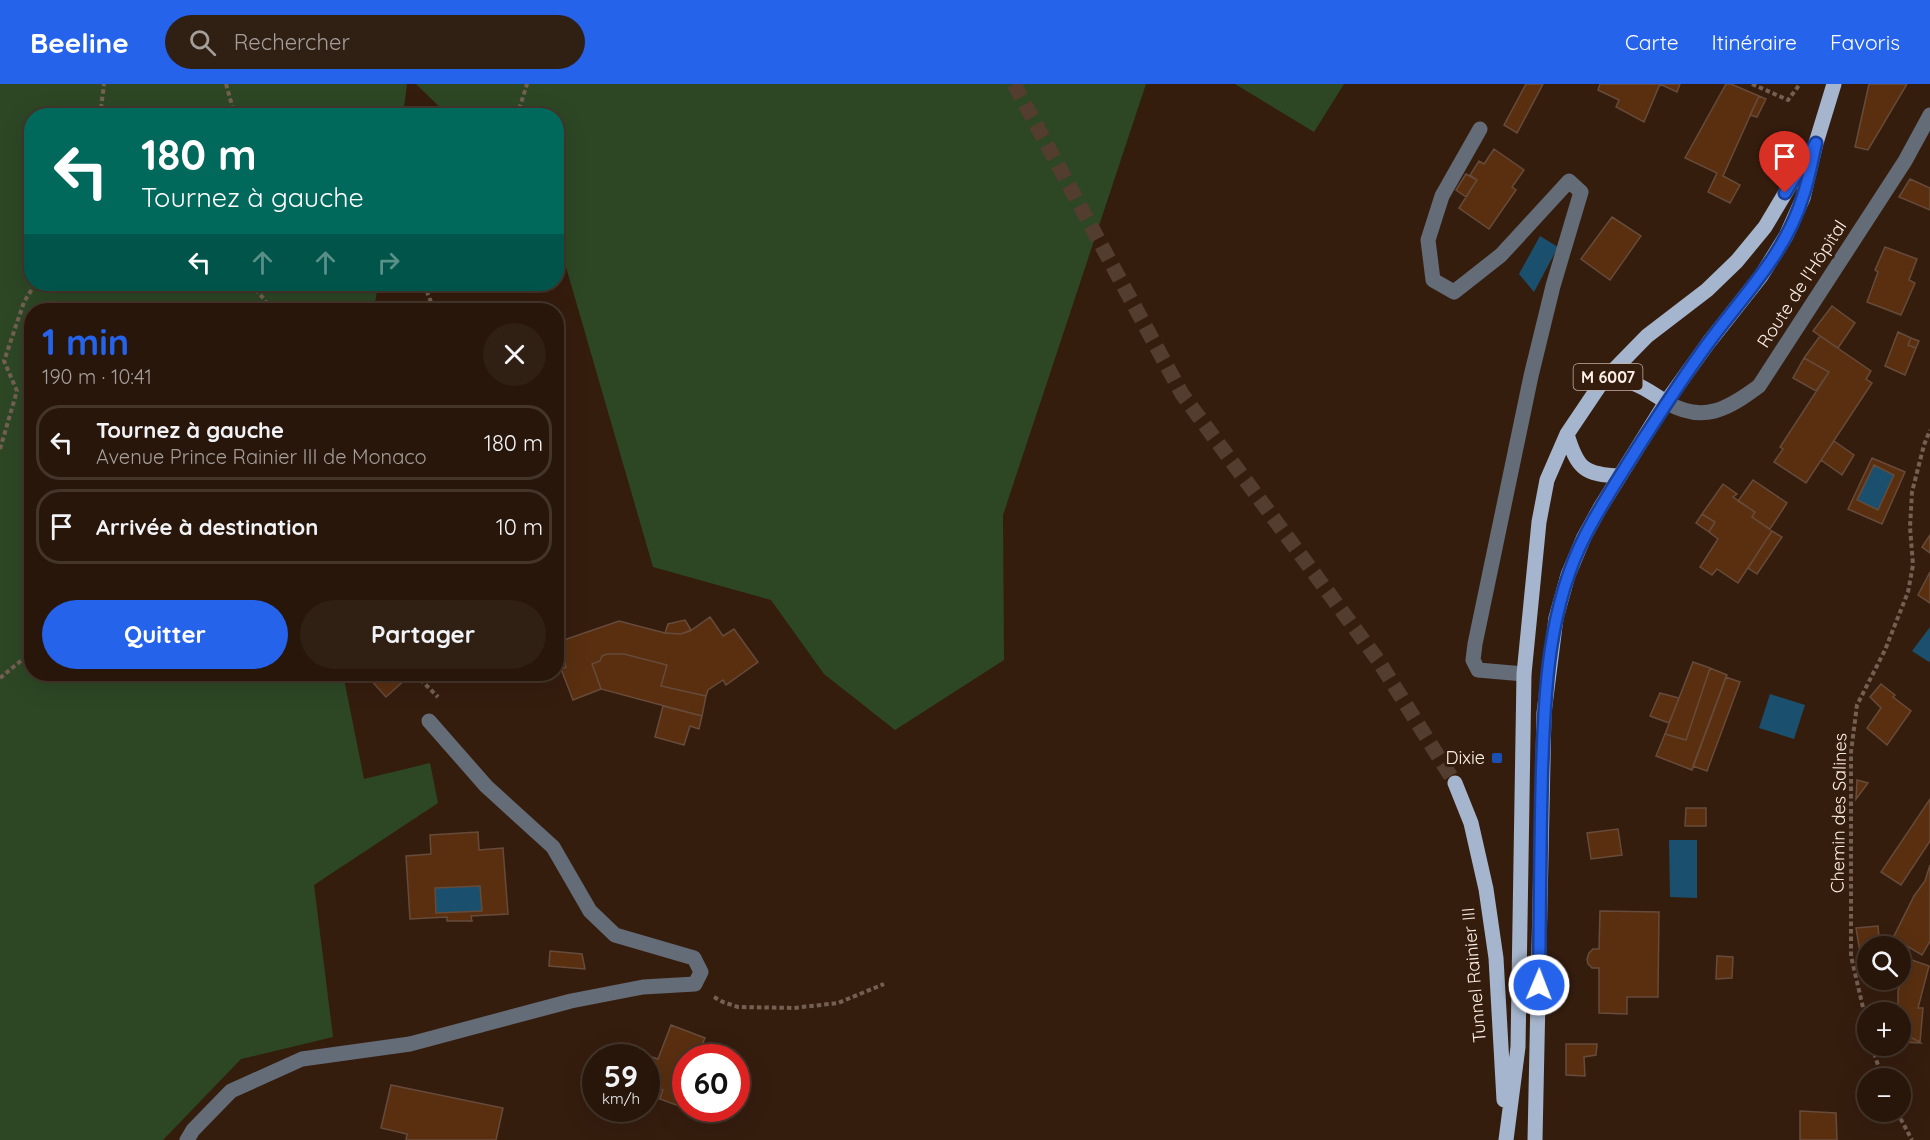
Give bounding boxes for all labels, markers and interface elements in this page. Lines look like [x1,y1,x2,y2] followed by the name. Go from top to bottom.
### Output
[165,15,585,69] search box
[30,25,129,60] text: Beeline
[186,26,219,59] icon: search
[234,28,350,56] text: Rechercher
[1625,29,1679,55] text: Carte
[1712,29,1797,55] text: Itinéraire
[1830,29,1900,55] text: Favoris
[141,128,257,181] text: 180 m
[1759,131,1810,193] pin
[42,132,120,210] icon: left
[1768,140,1801,173] icon: arrive
[141,180,364,214] text: Tournez à gauche
[1752,216,1851,352] street label: Route de l'Hôpital
[183,246,216,279] icon: left
[246,246,279,279] icon: ahead
[309,246,342,279] icon: ahead
[372,246,405,279] icon: right
[42,319,129,364] text: 1 min
[483,323,546,386] button: close
[42,364,152,389] text: 190 m · 10:41
[1574,364,1642,390] road number: M 6007
[96,416,284,444] text: Tournez à gauche
[45,426,78,459] icon: left
[484,429,543,457] text: 180 m
[96,444,427,469] text: Avenue Prince Rainier III de Monaco
[45,510,78,543] icon: arrive
[96,513,318,541] text: Arrivée à destination
[496,513,543,541] text: 10 m
[42,600,288,669] button: Quitter
[300,600,546,669] button: Partager
[1826,733,1851,893] street label: Chemin des Salines
[1445,746,1485,769] place label: Dixie
[1490,751,1504,765] marker: Dixie
[1456,906,1491,1044] street label: Tunnel Rainier III
[1857,936,1911,1122] map controls
[1857,936,1911,990] button: search
[1507,953,1571,1017] position arrow
[1857,1002,1911,1056] button: +
[672,1044,750,1122] speed limit sign: 60
[604,1057,638,1095] text: 59
[1857,1068,1911,1122] button: −
[602,1089,640,1108] text: km/h

